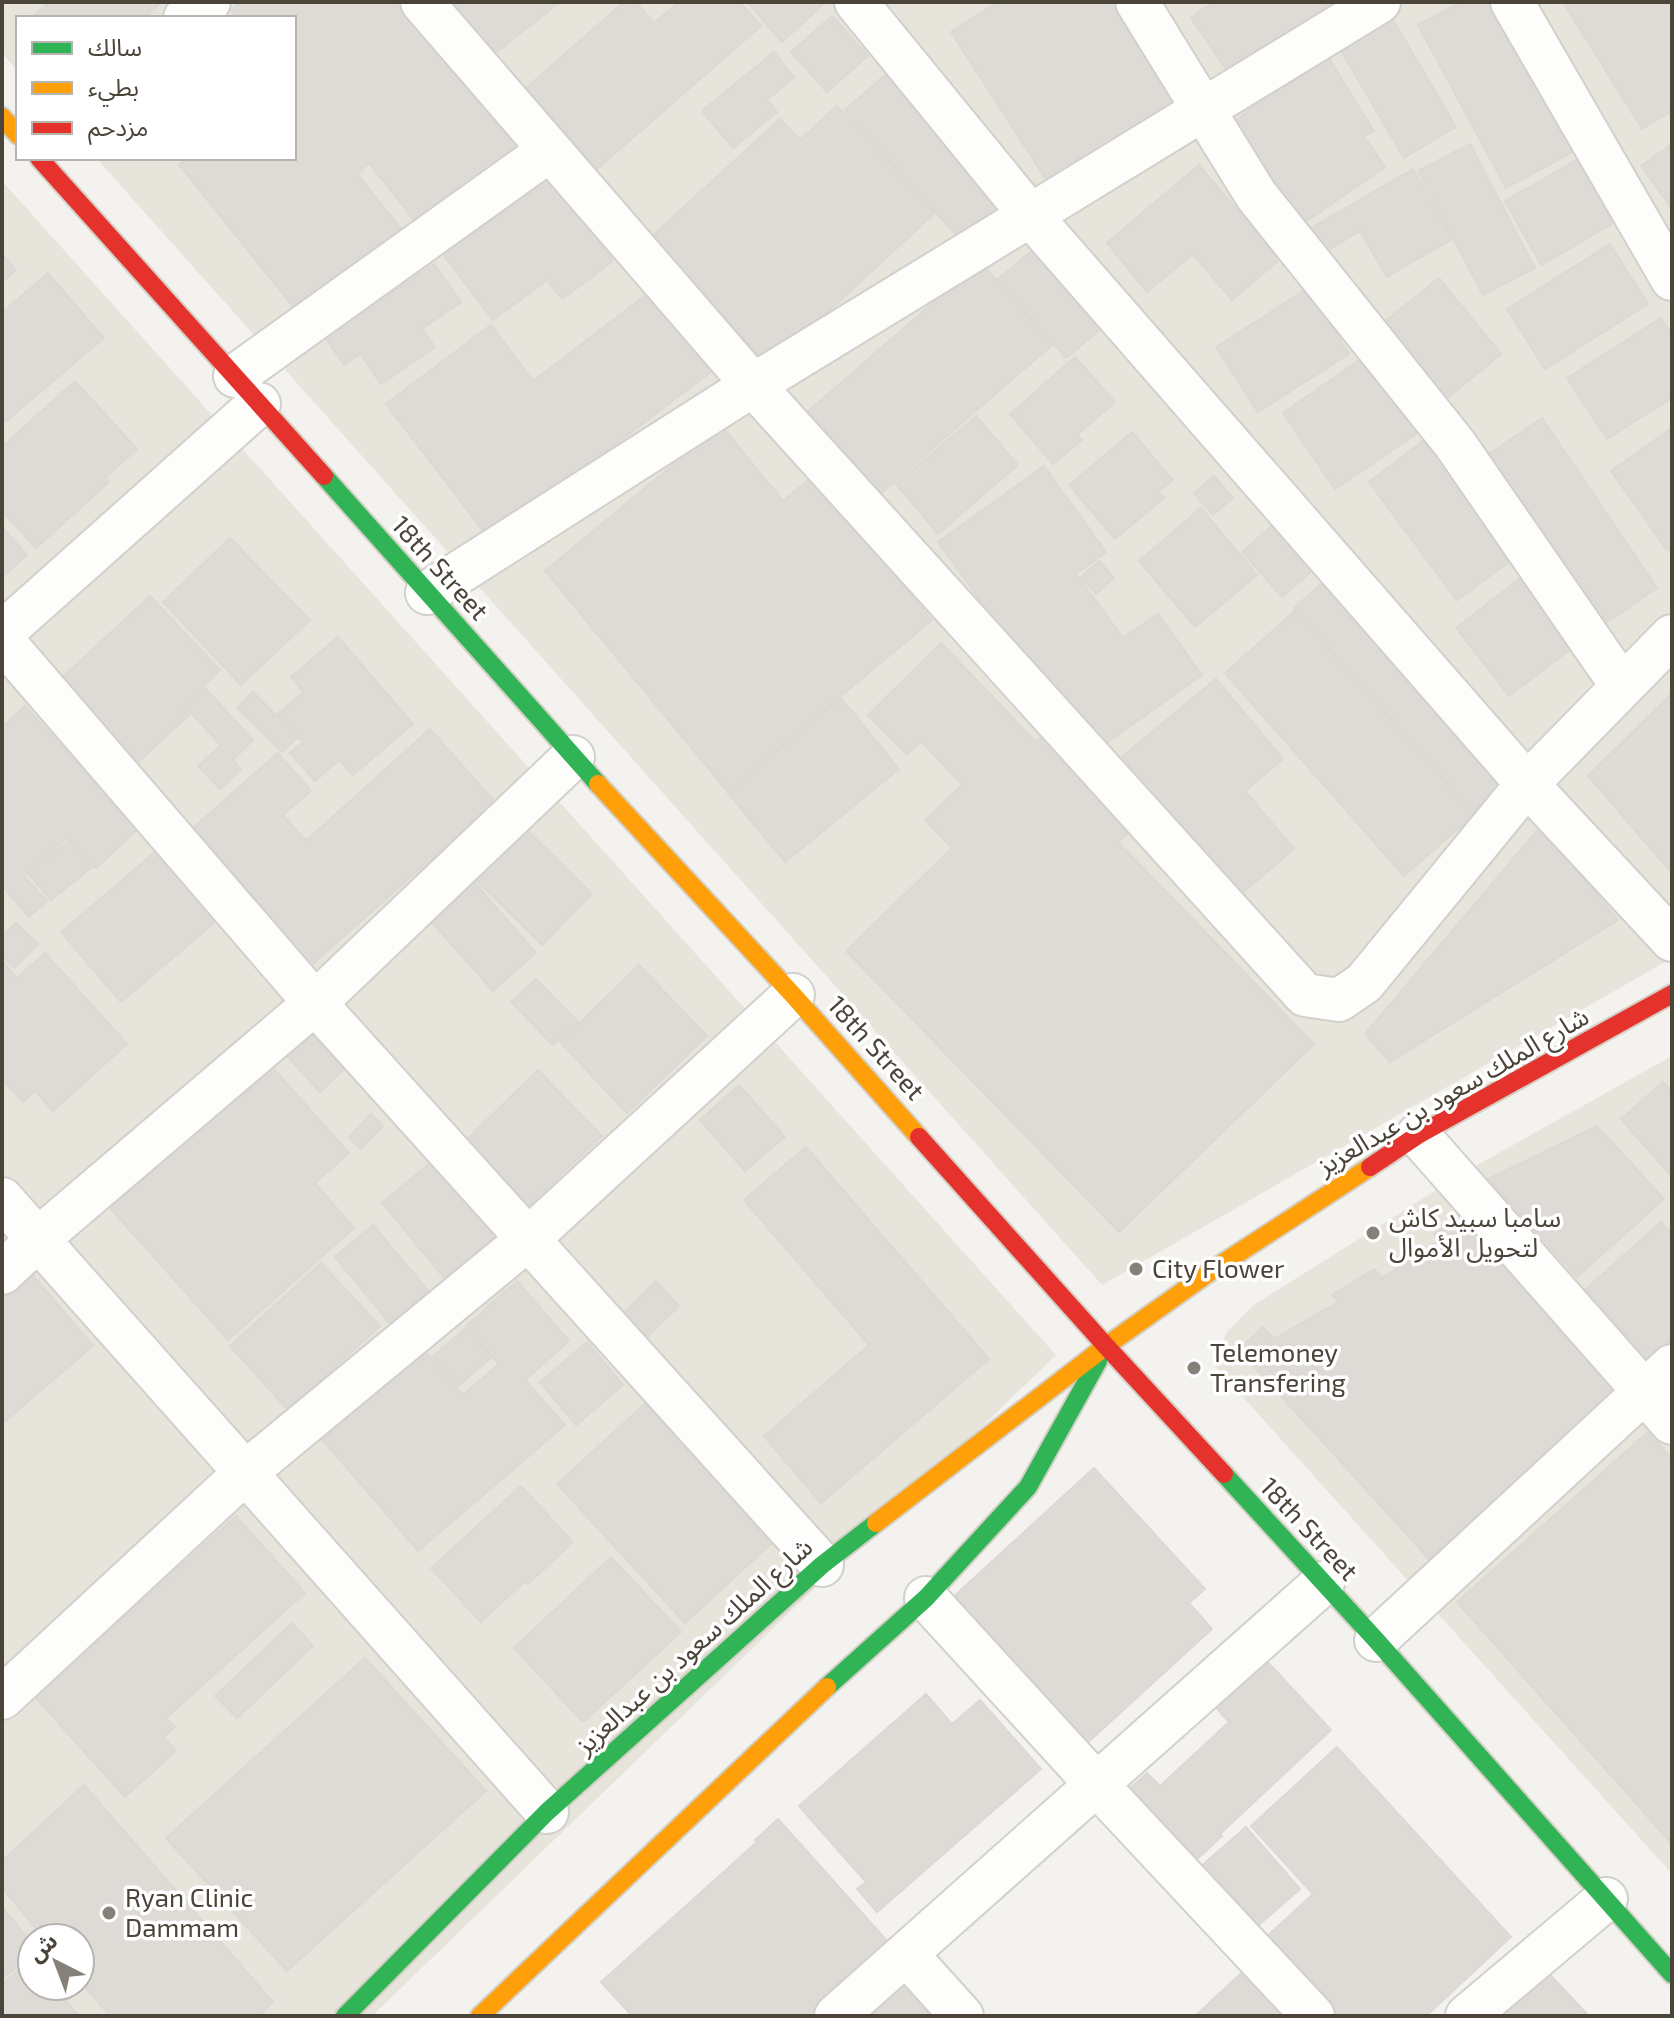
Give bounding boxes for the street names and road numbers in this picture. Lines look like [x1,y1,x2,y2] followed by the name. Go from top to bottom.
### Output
[386,509,496,625] street label: 18th Street
[822,989,932,1105] street label: 18th Street
[1310,999,1596,1185] street label: شارع الملك سعود بن عبدالعزيز
[1255,1470,1366,1586] street label: 18th Street
[567,1530,821,1764] street label: شارع الملك سعود بن عبدالعزيز

